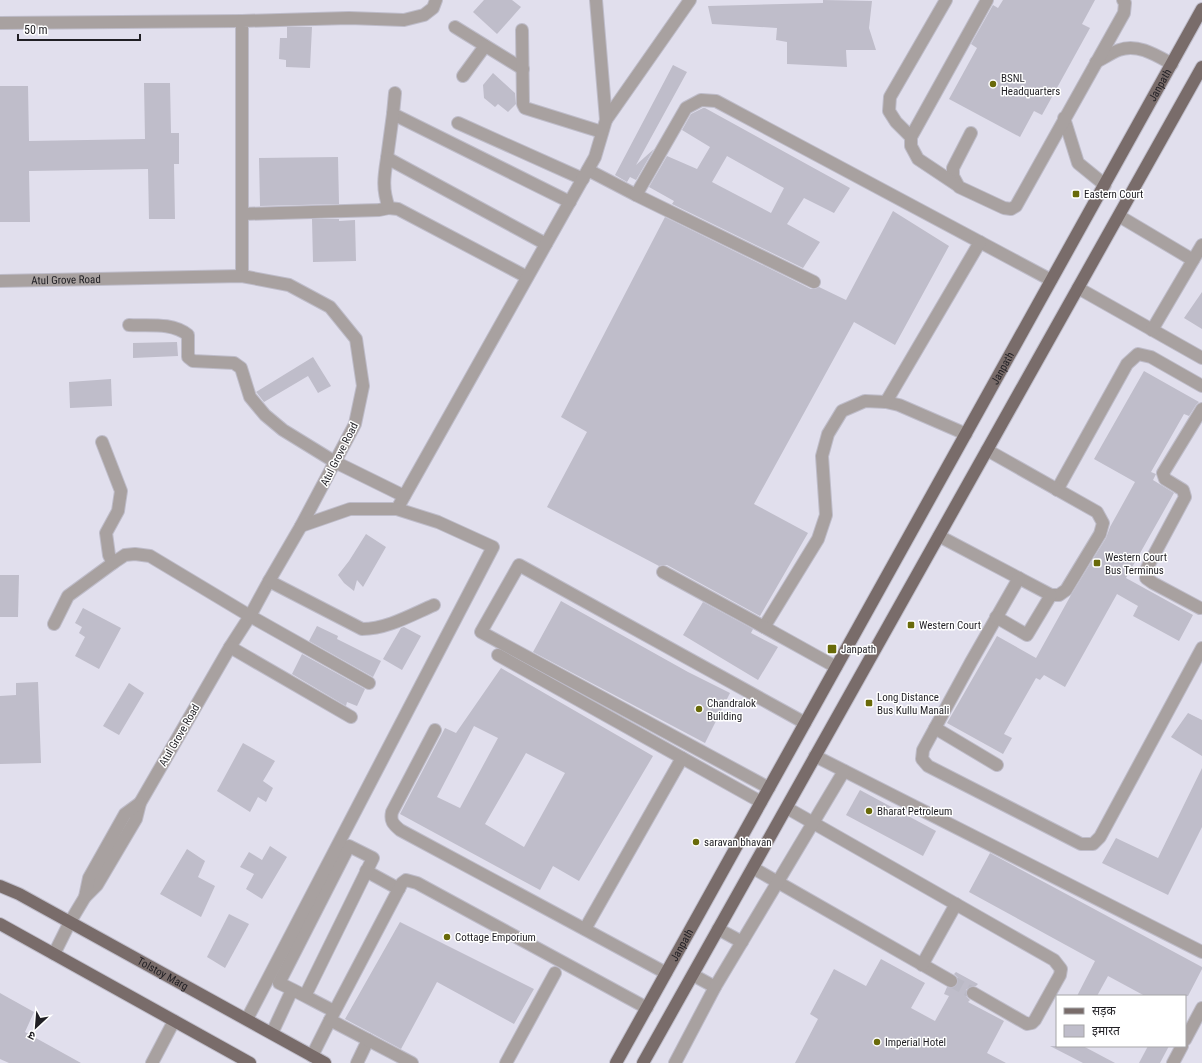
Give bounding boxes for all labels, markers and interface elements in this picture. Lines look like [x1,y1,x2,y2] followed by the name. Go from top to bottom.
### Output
[18,16,140,42] scale bar
[24,23,48,37] text: 50 m
[1146,67,1174,104] street label: Janpath
[1001,72,1060,98] place label: BSNL Headquarters
[988,79,998,89] marker: BSNL Headquarters
[1084,188,1143,201] place label: Eastern Court
[1071,189,1081,199] marker: Eastern Court
[31,273,101,287] street label: Atul Grove Road
[989,350,1017,387] street label: Janpath
[318,420,361,488] street label: Atul Grove Road
[1105,551,1167,577] place label: Western Court Bus Terminus
[1092,558,1102,568] marker: Western Court Bus Terminus
[919,619,981,632] place label: Western Court
[906,620,916,630] marker: Western Court
[826,643,838,655] marker: Janpath
[841,643,876,656] place label: Janpath
[877,691,949,717] place label: Long Distance Bus Kullu Manali
[707,697,756,723] place label: Chandralok Building
[864,698,874,708] marker: Long Distance Bus Kullu Manali
[156,702,202,769] street label: Atul Grove Road
[694,704,704,714] marker: Chandralok Building
[877,805,952,818] place label: Bharat Petroleum
[864,806,874,816] marker: Bharat Petroleum
[704,836,772,849] place label: saravan bhavan
[691,837,701,847] marker: saravan bhavan
[668,927,696,964] street label: Janpath
[455,931,536,944] place label: Cottage Emporium
[442,932,452,942] marker: Cottage Emporium
[135,955,190,993] street label: Tolstoy Marg
[1056,995,1186,1047] legend
[1092,1004,1117,1018] text: सड़क
[16,1007,56,1047] north arrow
[1092,1024,1121,1038] text: इमारत
[26,1028,38,1043] text: उ
[885,1036,946,1049] place label: Imperial Hotel
[872,1037,882,1047] marker: Imperial Hotel

